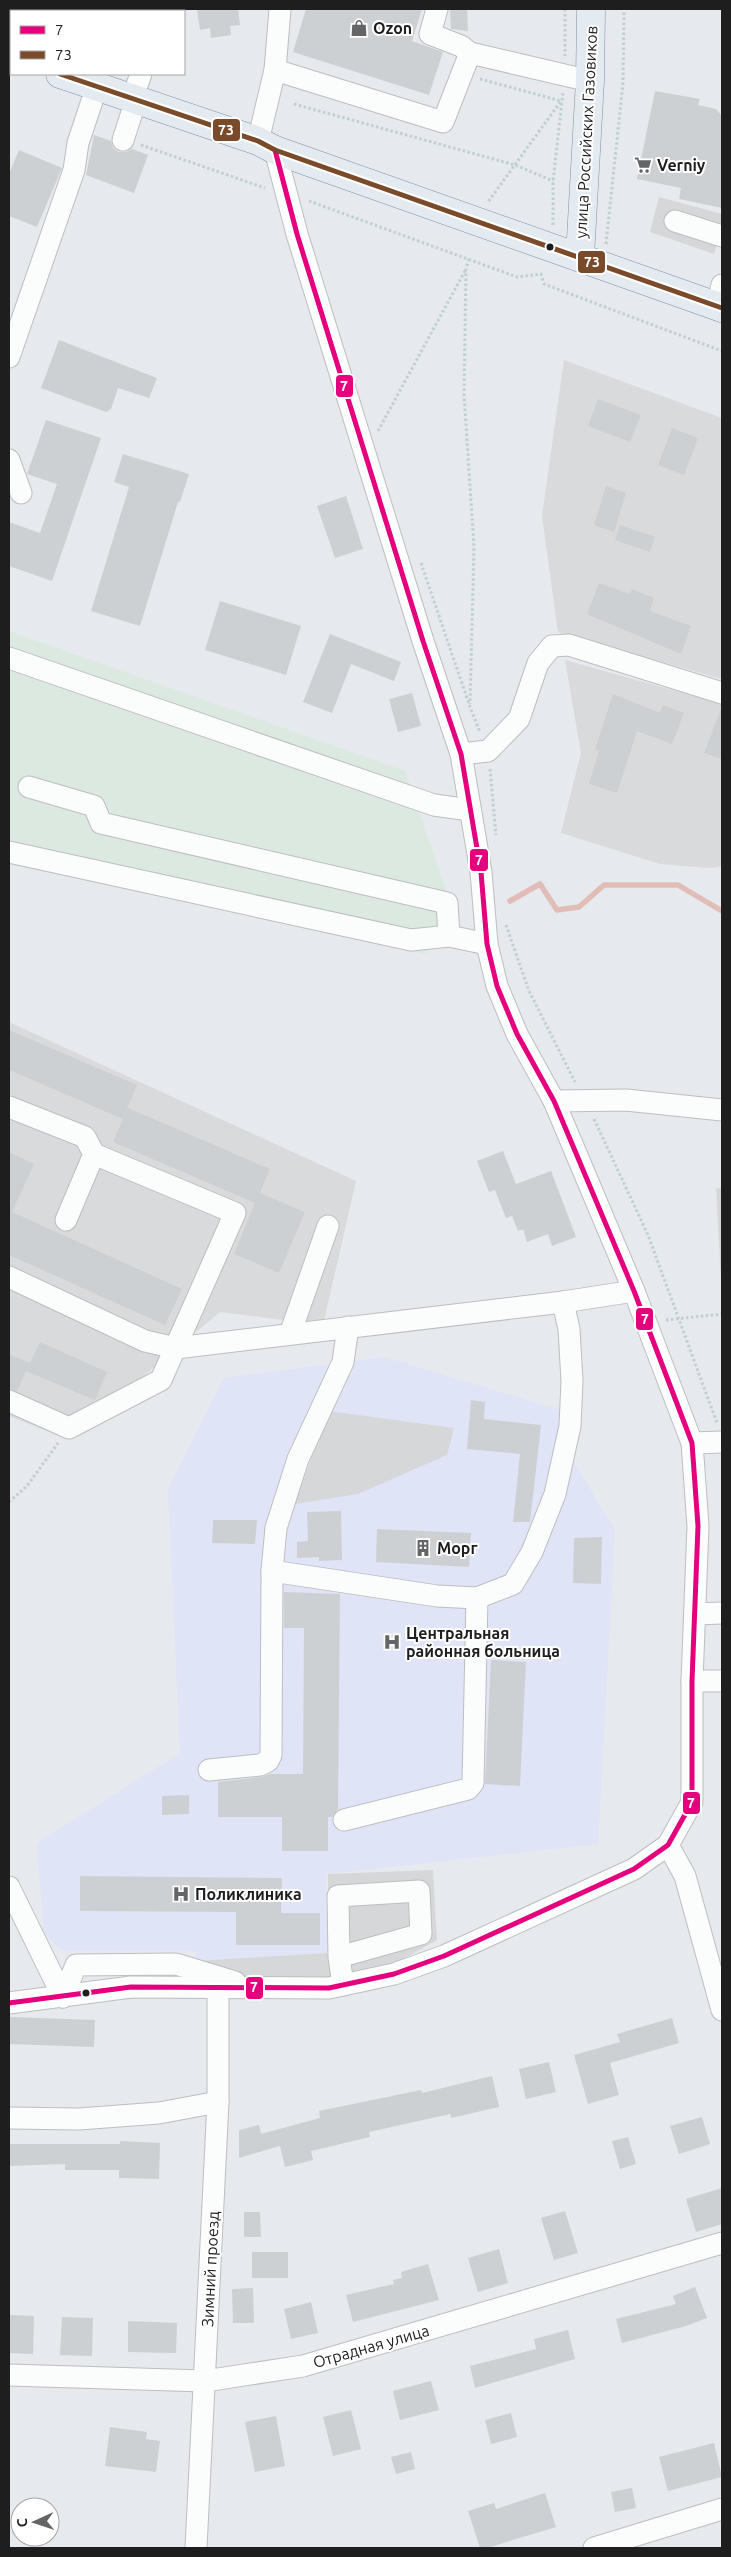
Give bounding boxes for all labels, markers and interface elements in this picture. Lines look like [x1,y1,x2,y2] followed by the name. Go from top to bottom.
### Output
[10,10,185,75] legend
[349,18,369,38] shop icon: Ozon
[373,19,412,37] place label: Ozon
[55,21,63,38] text: 7
[571,25,601,239] street label: улица Российских Газовиков
[55,46,72,63] text: 73
[212,118,241,142] line badge: 73
[218,122,234,138] text: 73
[633,155,653,175] supermarket icon: Verniy
[657,156,706,174] place label: Verniy
[545,242,555,252] unlabelled marker
[577,250,606,274] line badge: 73
[584,254,600,270] text: 73
[335,374,354,398] line badge: 7
[340,378,348,394] text: 7
[469,848,489,872] line badge: 7
[475,852,483,868] text: 7
[635,1307,654,1331] line badge: 7
[641,1311,649,1327] text: 7
[413,1538,433,1558] building icon: Морг
[437,1539,478,1557] place label: Морг
[406,1624,560,1660] place label: Центральная районная больница
[382,1632,402,1652] hospital icon: Центральная районная больница
[682,1791,701,1815] line badge: 7
[687,1795,695,1811] text: 7
[171,1884,191,1904] hospital icon: Поликлиника
[195,1885,302,1903] place label: Поликлиника
[245,1976,264,2000] line badge: 7
[250,1979,258,1995] text: 7
[81,1988,91,1998] unlabelled marker
[198,2211,222,2327] street label: Зимний проезд
[311,2321,431,2371] street label: Отрадная улица
[10,2497,60,2547] north arrow
[14,2518,30,2528] text: С

